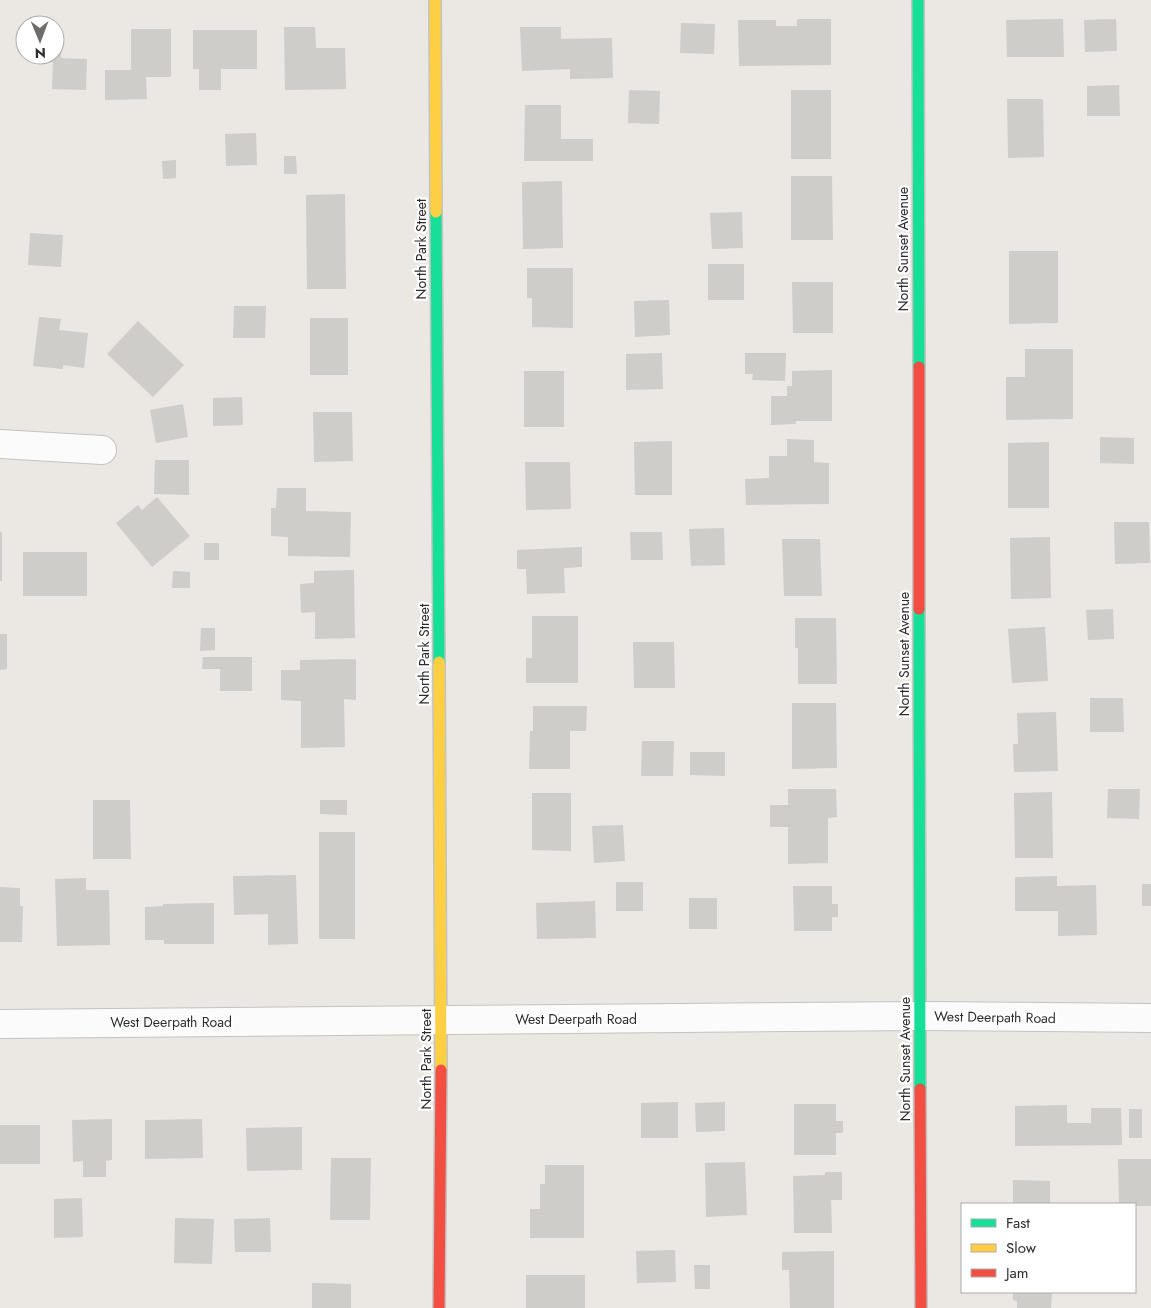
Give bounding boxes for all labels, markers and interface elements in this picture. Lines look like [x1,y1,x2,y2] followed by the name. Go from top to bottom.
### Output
[15,15,65,65] north arrow
[34,43,46,63] text: N
[893,187,913,311] street label: North Sunset Avenue
[411,198,431,299] street label: North Park Street
[894,592,914,716] street label: North Sunset Avenue
[414,603,434,704] street label: North Park Street
[895,997,915,1121] street label: North Sunset Avenue
[934,1006,1056,1028] street label: West Deerpath Road
[416,1008,436,1109] street label: North Park Street
[515,1009,637,1029] street label: West Deerpath Road
[110,1012,232,1032] street label: West Deerpath Road
[961,1203,1136,1293] legend
[1006,1212,1030,1234] text: Fast
[1006,1237,1037,1259] text: Slow
[1004,1262,1029,1284] text: Jam

